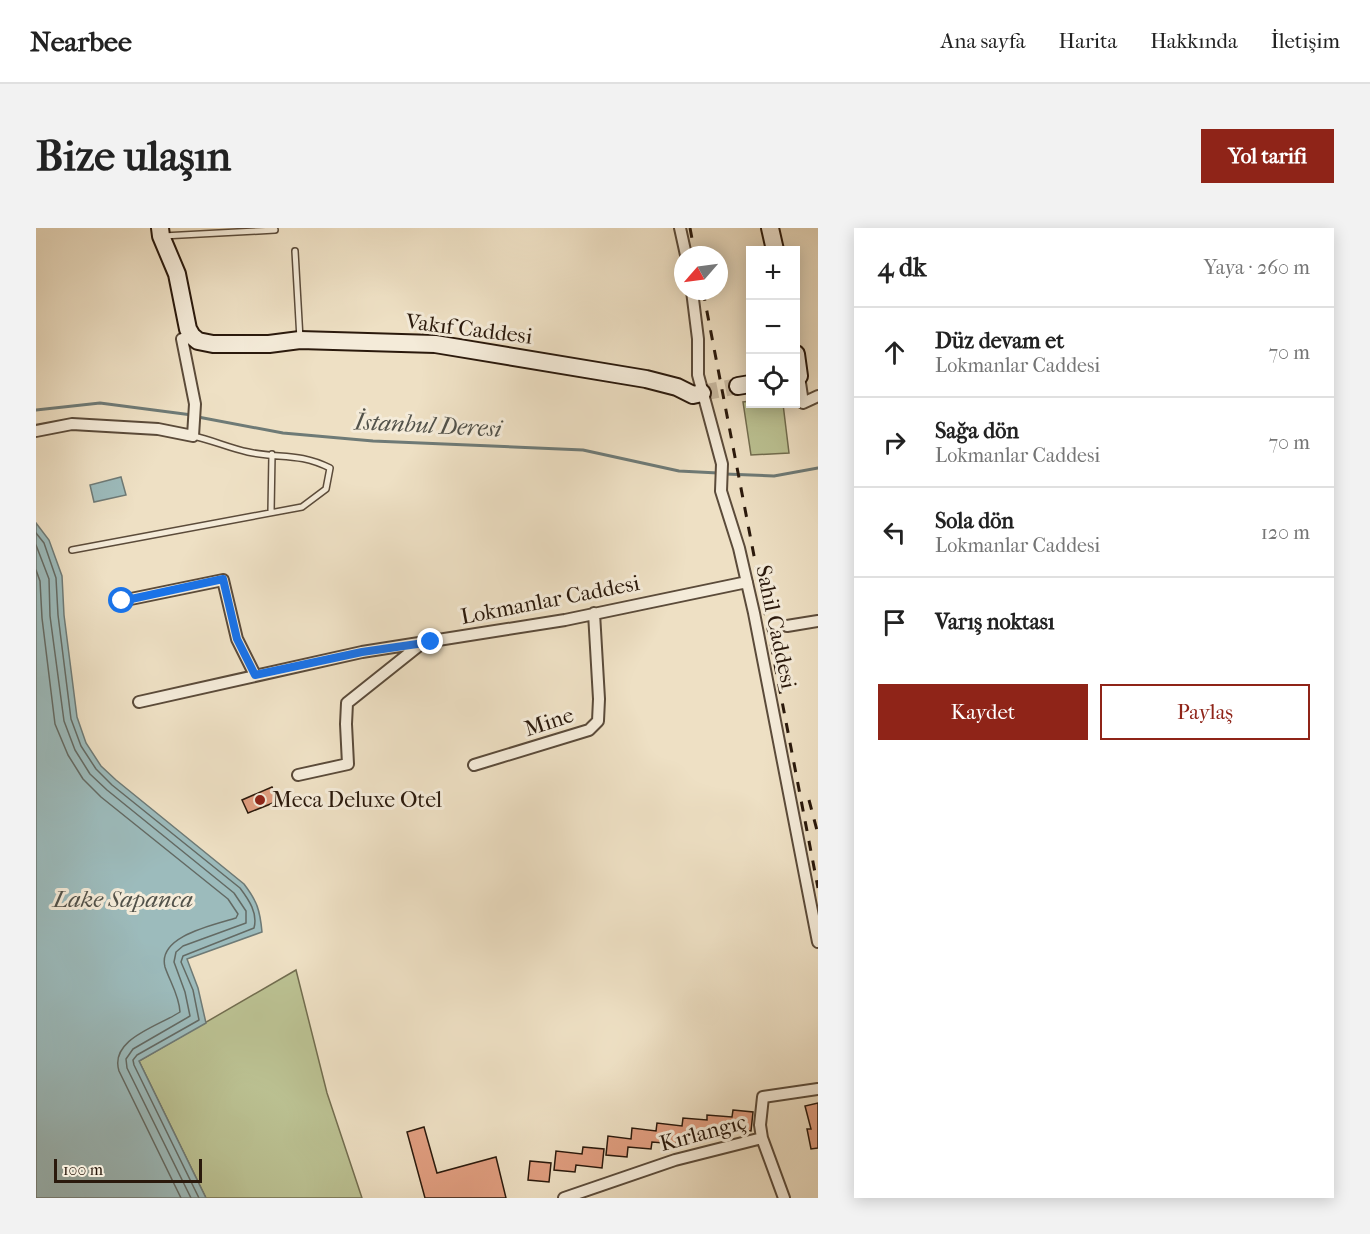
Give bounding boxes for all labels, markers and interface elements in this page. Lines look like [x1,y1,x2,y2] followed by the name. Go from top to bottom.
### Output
[30,25,132,58] text: Nearbee
[941,29,1026,53] text: Ana sayfa
[1059,29,1117,53] text: Harita
[1150,29,1238,53] text: Hakkında
[1271,29,1340,53] text: İletişim
[1201,129,1334,183] button: Yol tarifi
[36,132,231,181] text: Bize ulaşın
[674,246,728,300] north arrow
[746,246,800,408] map controls
[746,246,800,300] button: +
[878,252,926,283] text: 4 dk
[1204,256,1310,279] text: Yaya · 260 m
[746,300,800,354] button: −
[403,308,534,350] street label: Vakıf Caddesi
[935,328,1064,354] text: Düz devam et
[878,336,911,369] icon: ahead
[1268,341,1310,364] text: 70 m
[746,354,800,408] button: locate
[935,354,1100,377] text: Lokmanlar Caddesi
[353,407,504,443] water label: İstanbul Deresi
[935,418,1019,444] text: Sağa dön
[878,426,911,459] icon: right
[1268,431,1310,454] text: 70 m
[935,444,1100,467] text: Lokmanlar Caddesi
[935,508,1014,534] text: Sola dön
[878,516,911,549] icon: left
[1261,521,1310,544] text: 120 m
[935,534,1100,557] text: Lokmanlar Caddesi
[750,563,802,692] street label: Sahil Caddesi
[458,570,642,630] street label: Lokmanlar Caddesi
[108,587,134,613] route start
[878,606,911,639] icon: arrive
[935,609,1054,635] text: Varış noktası
[417,628,443,654] route end
[878,684,1088,740] button: Kaydet
[1100,684,1310,740] button: Paylaş
[521,702,577,742] street label: Mine
[272,787,442,813] place label: Meca Deluxe Otel
[253,793,267,807] marker: Meca Deluxe Otel
[51,885,193,913] water label: Lake Sapanca
[657,1109,749,1157] street label: Kırlangıç
[54,1156,202,1184] scale bar
[63,1160,103,1179] text: 100 m

